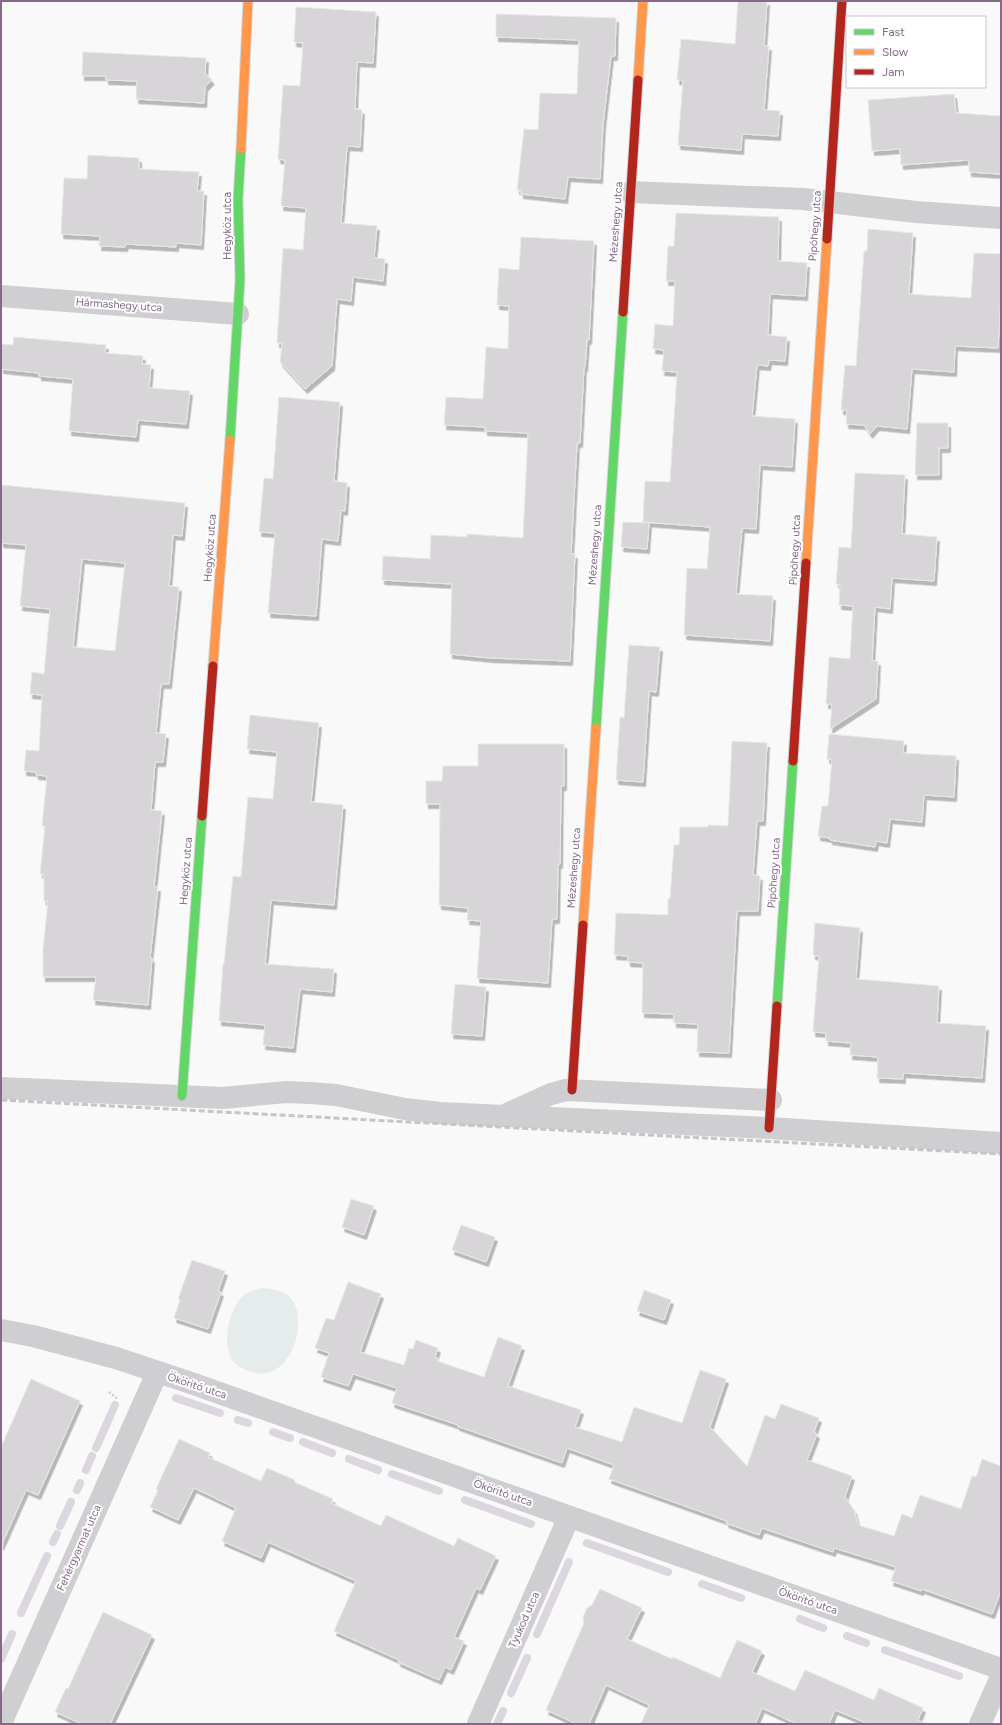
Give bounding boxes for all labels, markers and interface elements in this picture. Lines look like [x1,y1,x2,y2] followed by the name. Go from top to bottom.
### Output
[846,16,986,88] legend
[882,25,905,39] text: Fast
[882,45,909,59] text: Slow
[882,65,905,79] text: Jam
[607,181,625,263] street label: Mézeshegy utca
[806,190,824,262] street label: Pipóhegy utca
[221,192,234,260] street label: Hegyköz utca
[75,295,163,315] street label: Hármashegy utca
[586,504,604,586] street label: Mézeshegy utca
[201,514,219,582] street label: Hegyköz utca
[787,514,803,586] street label: Pipóhegy utca
[565,827,583,909] street label: Mézeshegy utca
[177,837,195,905] street label: Hegyköz utca
[765,837,783,909] street label: Pipóhegy utca
[166,1369,229,1402] street label: Ököritó utca
[472,1476,535,1509] street label: Ököritó utca
[54,1503,104,1593] street label: Fehérgyarmat utca
[777,1584,840,1617] street label: Ököritó utca
[506,1590,542,1650] street label: Tyukod utca

